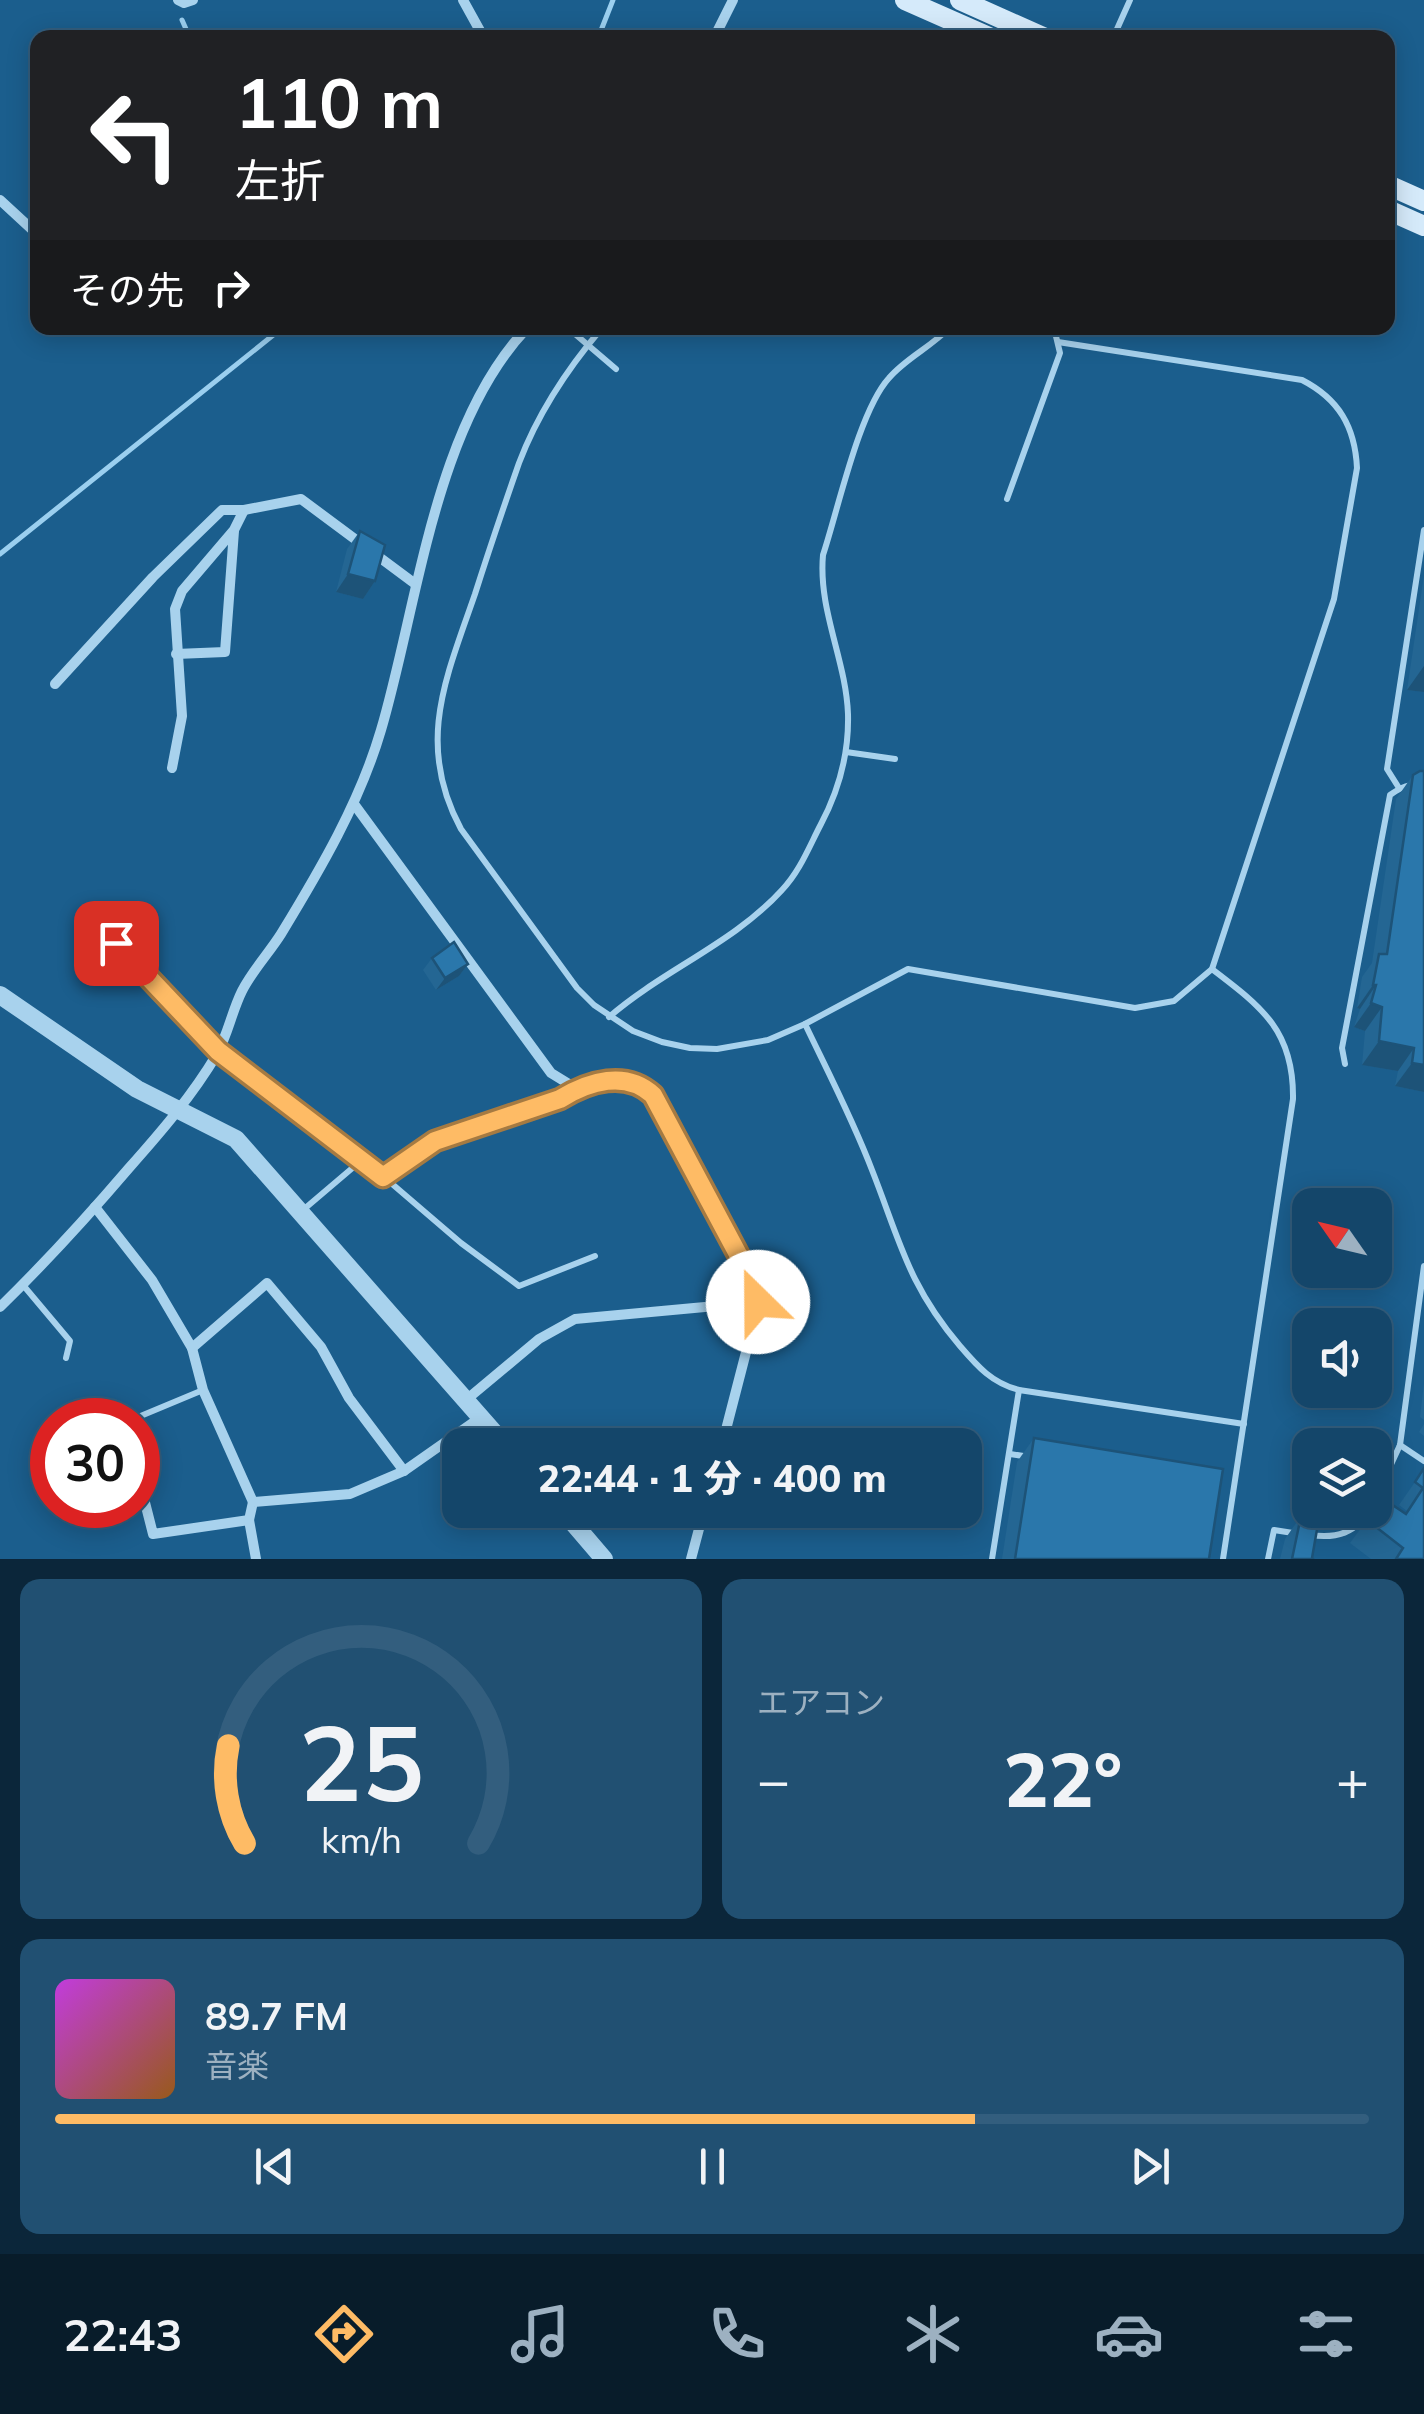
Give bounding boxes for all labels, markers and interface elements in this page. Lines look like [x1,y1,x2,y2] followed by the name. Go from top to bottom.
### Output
[235,58,443,146] text: 110 m
[70,70,200,200] icon: left
[235,152,325,208] text: 左折
[204,260,259,315] icon: right
[70,266,184,314] text: その先
[74,901,159,986] pin
[89,916,144,971] icon: arrive
[1292,1188,1392,1288] north arrow
[1292,1188,1392,1528] map controls
[706,1250,810,1354] position arrow
[1292,1308,1392,1408] button: sound
[30,1398,160,1528] speed limit sign: 30
[1292,1428,1392,1528] button: layers
[537,1454,887,1502] text: 22:44 · 1 分 · 400 m
[757,1682,885,1722] text: エアコン
[299,1696,423,1827] text: 25
[1004,1732,1122,1826] text: 22°
[757,1745,790,1814] text: −
[1336,1745,1369,1814] text: +
[321,1817,401,1862] text: km/h
[205,1992,348,2040] text: 89.7 FM
[205,2045,269,2085] text: 音楽
[247,2139,302,2194] icon: previous
[685,2139,740,2194] icon: pause
[1123,2139,1178,2194] icon: next
[309,2299,379,2369] icon: directions
[505,2299,575,2369] icon: music
[702,2299,772,2369] icon: phone
[898,2299,968,2369] icon: climate
[1094,2299,1164,2369] icon: car
[1291,2299,1361,2369] icon: filters
[63,2306,182,2362] text: 22:43

